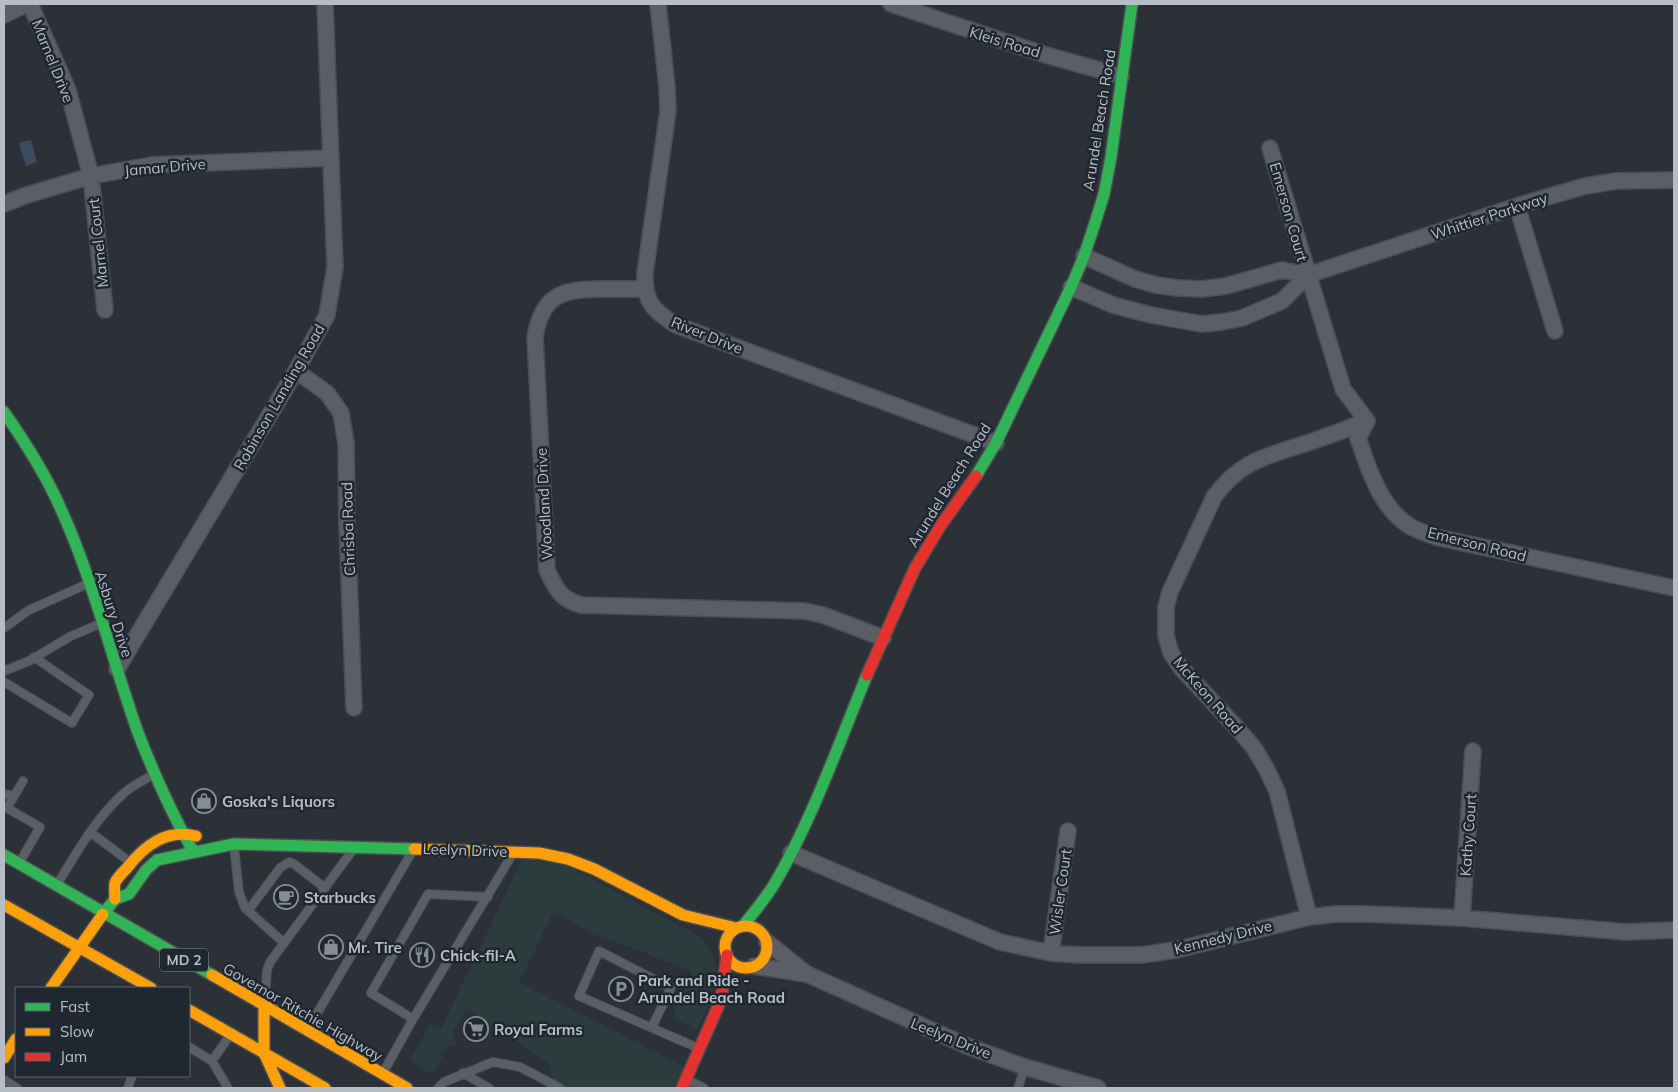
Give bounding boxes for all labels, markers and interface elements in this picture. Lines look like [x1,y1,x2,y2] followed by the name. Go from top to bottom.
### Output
[28,17,78,105] street label: Marnel Drive
[967,22,1043,62] street label: Kleis Road
[1078,48,1120,192] street label: Arundel Beach Road
[123,154,207,180] street label: Jamar Drive
[1266,160,1312,264] street label: Emerson Court
[1428,188,1550,244] street label: Whittier Parkway
[84,197,112,289] street label: Marnel Court
[668,312,746,358] street label: River Drive
[229,320,329,474] street label: Robinson Landing Road
[903,419,995,551] street label: Arundel Beach Road
[532,447,556,561] street label: Woodland Drive
[337,482,359,576] street label: Chrisba Road
[1426,523,1528,565] street label: Emerson Road
[91,568,137,660] street label: Asbury Drive
[1169,653,1247,737] street label: McKeon Road
[191,788,217,814] shop icon: Goska's Liquors
[222,792,335,811] place label: Goska's Liquors
[1456,793,1480,877] street label: Kathy Court
[422,839,508,861] street label: Leelyn Drive
[1045,848,1075,936] street label: Wisler Court
[273,884,299,910] cafe icon: Starbucks
[304,888,376,907] place label: Starbucks
[1172,916,1274,958] street label: Kennedy Drive
[318,934,344,960] shop icon: Mr. Tire
[348,938,402,957] place label: Mr. Tire
[409,942,435,968] restaurant icon: Chick-fil-A
[440,946,517,965] place label: Chick-fil-A
[160,948,208,972] road number: MD 2
[220,958,386,1066] street label: Governor Ritchie Highway
[638,971,785,1007] place label: Park and Ride - Arundel Beach Road
[608,976,634,1002] parking icon: Park and Ride - Arundel Beach Road
[15,987,190,1077] legend
[60,997,90,1016] text: Fast
[908,1013,994,1063] street label: Leelyn Drive
[463,1016,489,1042] supermarket icon: Royal Farms
[494,1020,583,1039] place label: Royal Farms
[60,1022,94,1041] text: Slow
[60,1047,87,1066] text: Jam

